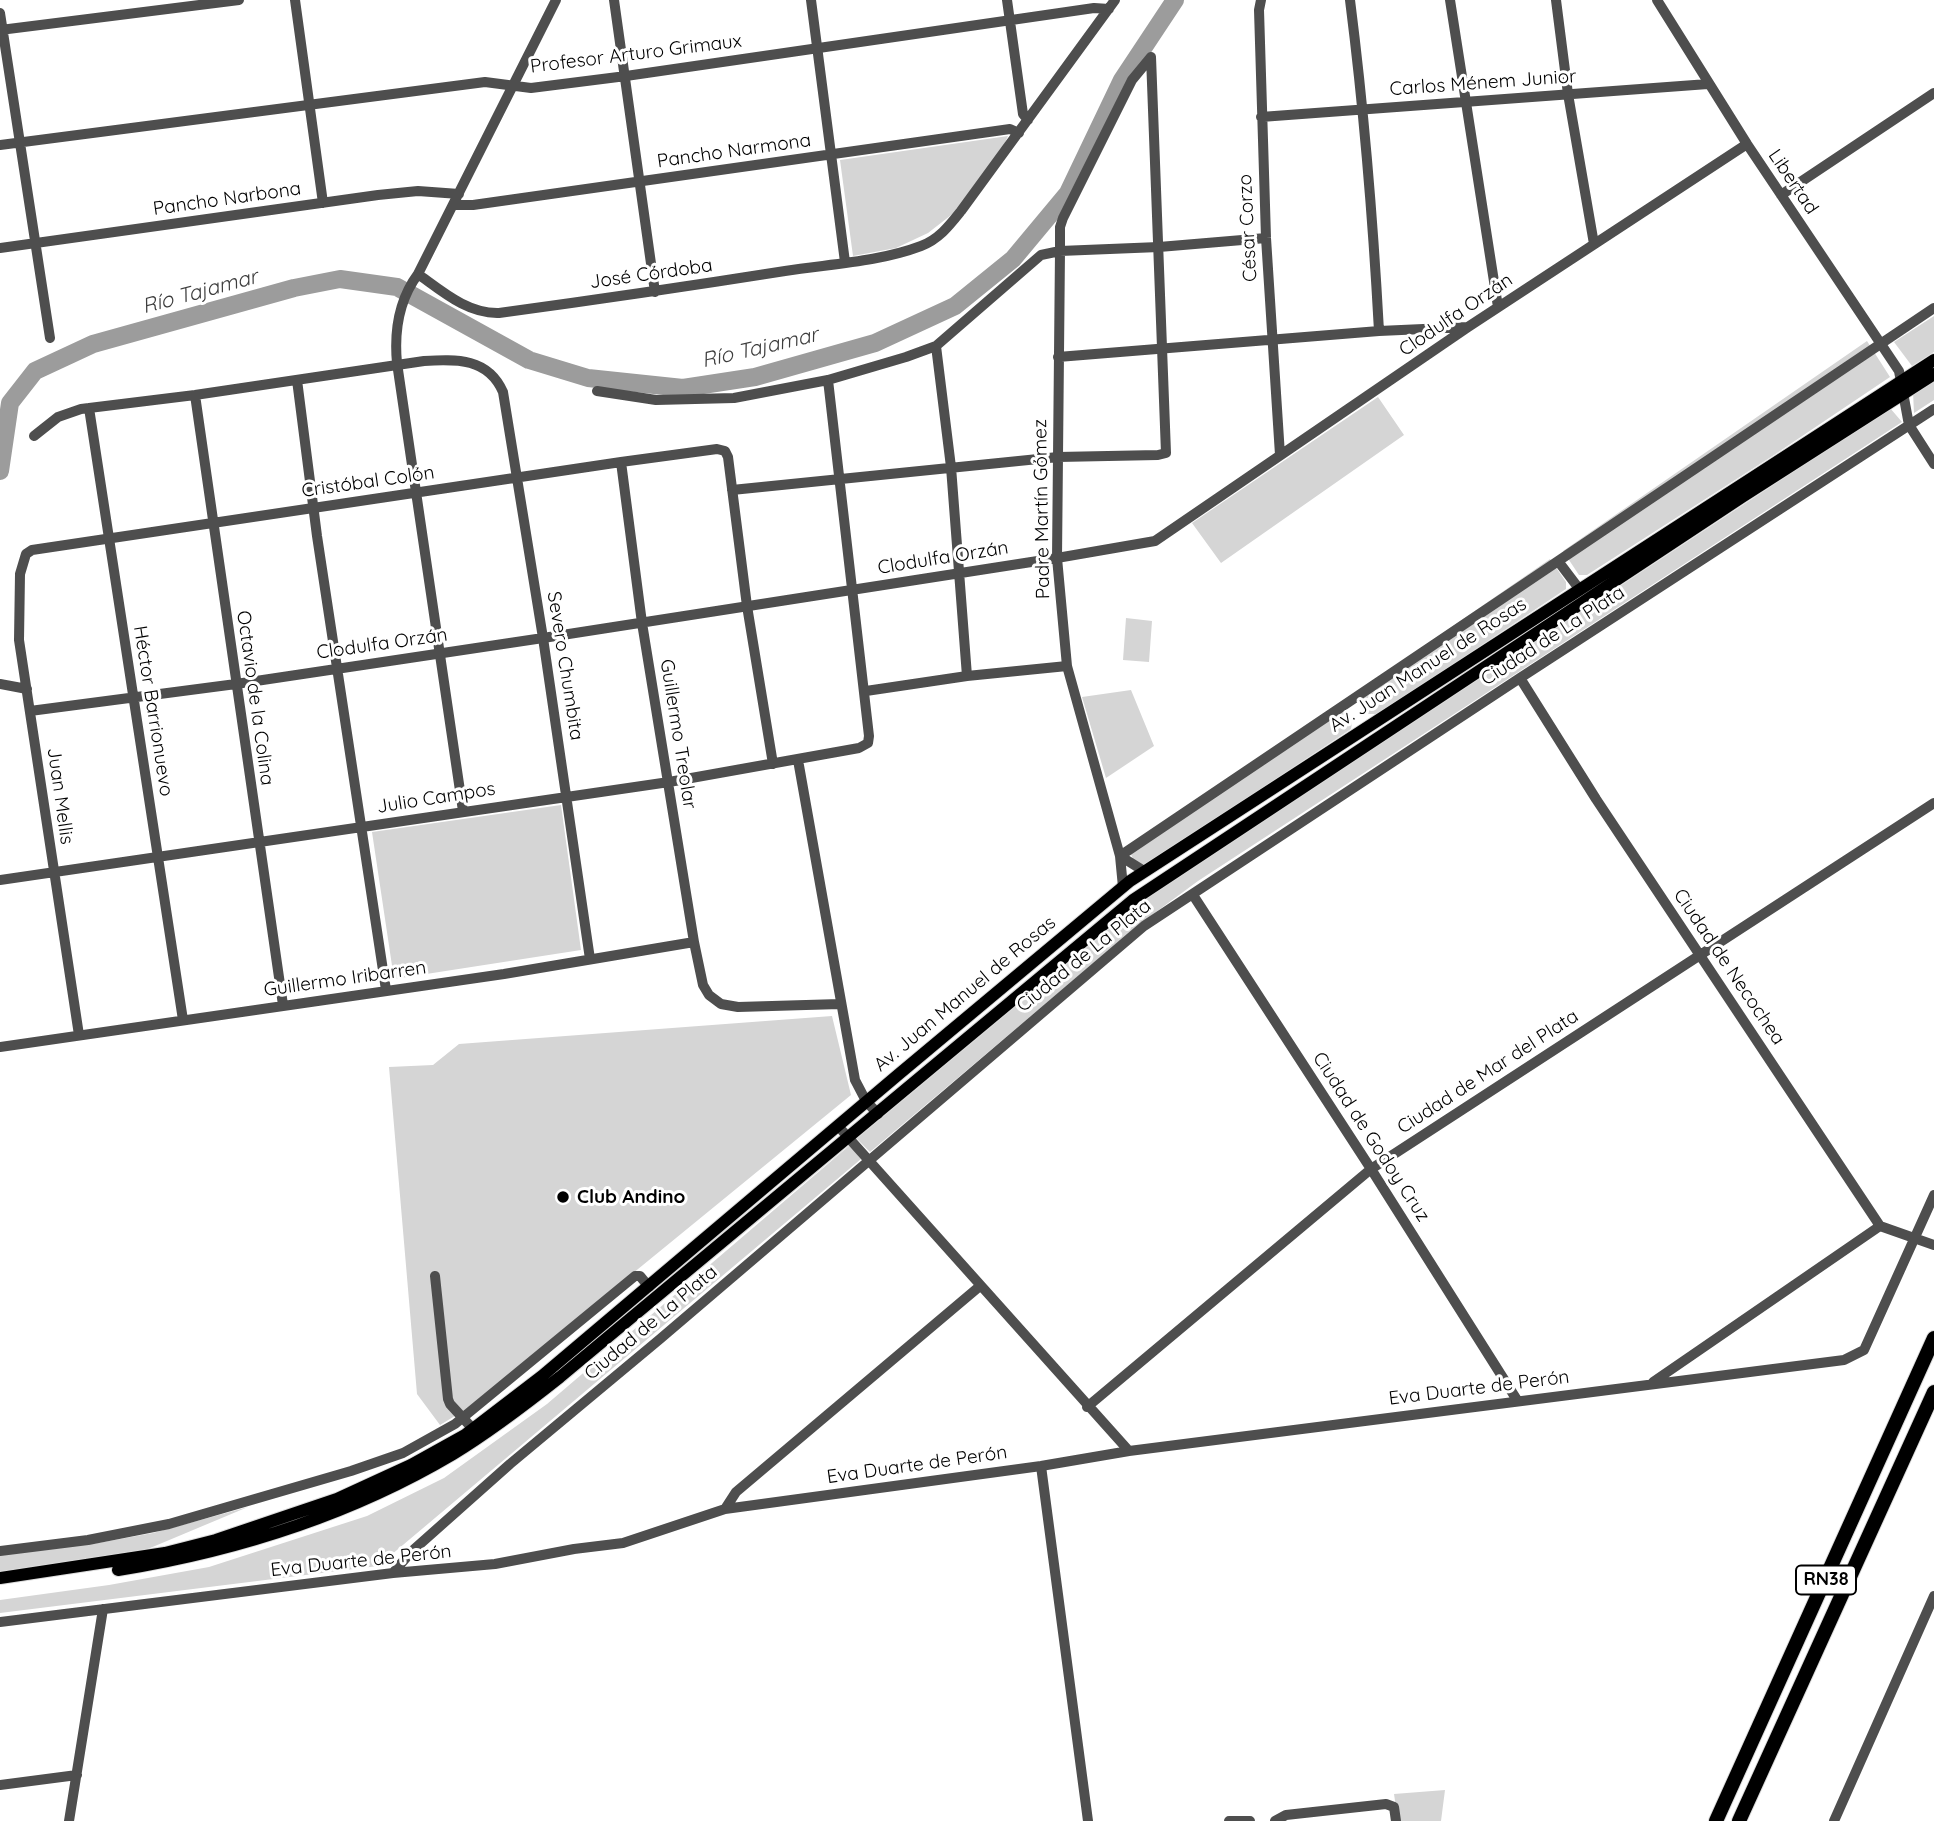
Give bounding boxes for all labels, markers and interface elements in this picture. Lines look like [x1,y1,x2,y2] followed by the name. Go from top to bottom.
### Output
[529,30,743,78] street label: Profesor Arturo Grimaux
[1389,65,1577,101] street label: Carlos Ménem Junior
[656,129,812,173] street label: Pancho Narmona
[1763,145,1823,219] street label: Libertad
[1234,174,1262,282] street label: César Corzo
[152,177,302,221] street label: Pancho Narbona
[588,254,714,294] street label: José Córdoba
[139,264,261,320] water label: Río Tajamar
[1395,269,1517,361] street label: Clodulfa Orzán
[699,322,821,374] water label: Río Tajamar
[1029,419,1055,599] street label: Padre Martín Gómez
[300,461,436,503] street label: Cristóbal Colón
[876,536,1010,580] street label: Clodulfa Orzán
[1477,581,1629,691] street label: Ciudad de La Plata
[542,590,588,742] street label: Severo Chumbita
[1325,593,1531,737] street label: Av. Juan Manuel de Rosas
[231,609,279,787] street label: Octavio de la Colina
[128,624,178,798] street label: Héctor Barrionuevo
[315,624,449,664] street label: Clodulfa Orzán
[655,657,701,811] street label: Guillermo Treolar
[42,746,78,846] street label: Juan Mellis
[375,777,497,819] street label: Julio Campos
[1668,885,1790,1049] street label: Ciudad de Necochea
[1012,895,1156,1017] street label: Ciudad de La Plata
[870,911,1060,1077] street label: Av. Juan Manuel de Rosas
[262,956,428,1002] street label: Guillermo Iribarren
[1393,1005,1583,1139] street label: Ciudad de Mar del Plata
[1308,1048,1434,1226] street label: Ciudad de Godoy Cruz
[577,1186,685,1208] place label: Club Andino
[555,1189,571,1205] marker: Club Andino
[580,1261,722,1385] street label: Ciudad de La Plata
[1387,1366,1571,1410] street label: Eva Duarte de Perón
[825,1441,1009,1489] street label: Eva Duarte de Perón
[269,1540,453,1582] street label: Eva Duarte de Perón
[1796,1566,1856,1595] road number: RN38

